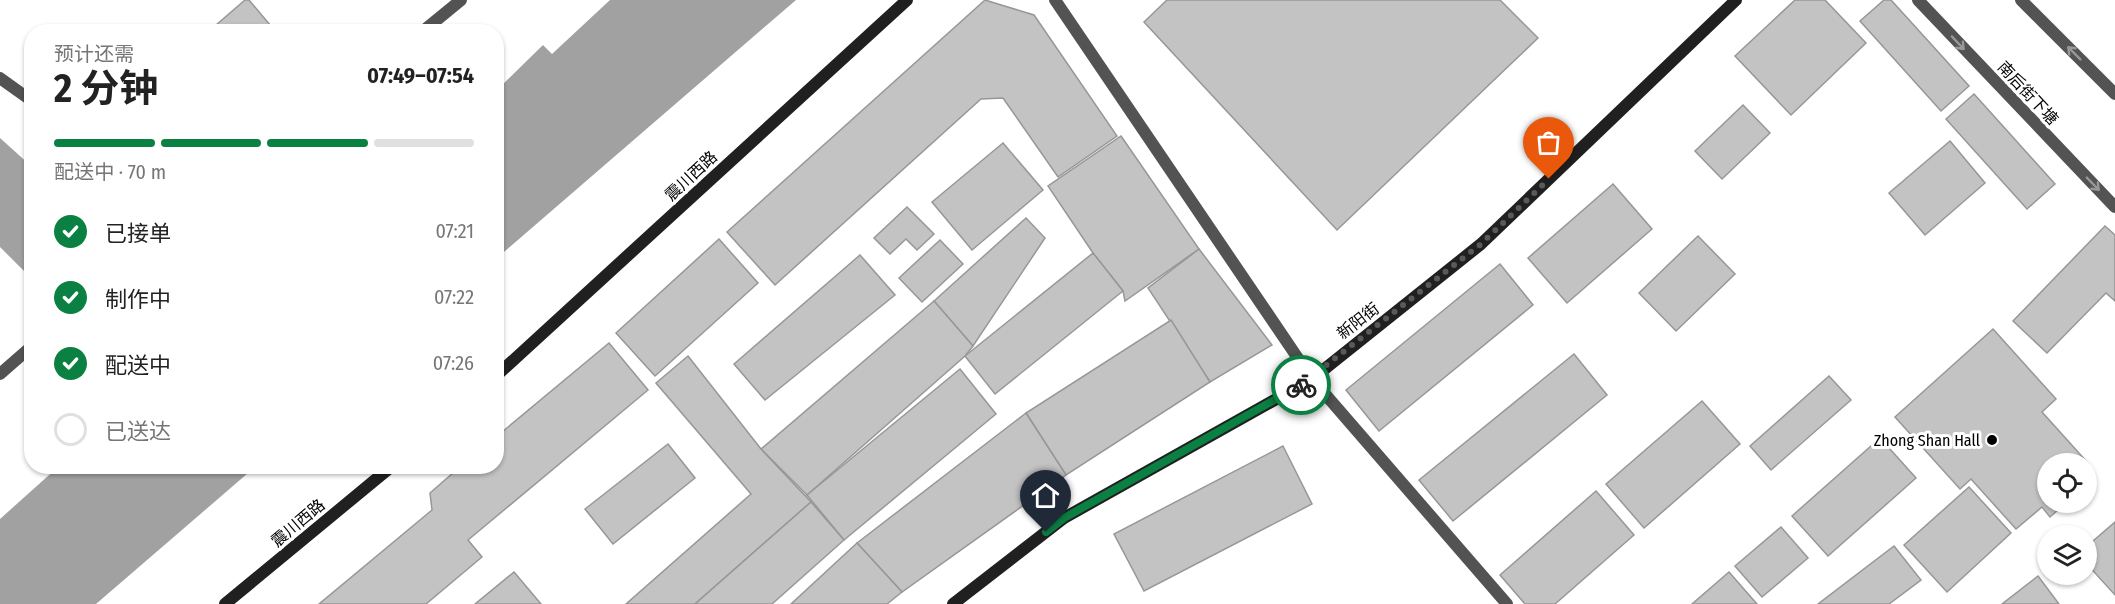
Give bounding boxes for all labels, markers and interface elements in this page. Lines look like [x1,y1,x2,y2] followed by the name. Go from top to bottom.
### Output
[1951,35,1965,50] one-way arrow
[54,42,134,66] text: 预计还需
[2066,45,2081,60] one-way arrow
[1994,57,2062,129] street label: 南后街下塘
[367,62,474,89] text: 07:49–07:54
[54,66,158,112] text: 2 分钟
[1523,117,1574,179] pin
[1532,126,1565,159] icon: bag
[661,147,721,205] street label: 震川西路
[54,160,166,184] text: 配送中 · 70 m
[2085,176,2100,191] one-way arrow
[54,215,87,248] icon: check
[435,219,474,243] text: 07:21
[105,220,171,247] text: 已接单
[54,281,87,314] icon: check
[434,285,474,309] text: 07:22
[105,286,171,313] text: 制作中
[1333,299,1383,343] street label: 新阳街
[54,347,87,380] icon: check
[433,351,474,375] text: 07:26
[105,352,171,379] text: 配送中
[1271,355,1331,415] courier
[1285,369,1318,402] icon: bike
[105,418,171,445] text: 已送达
[1874,431,1980,450] place label: Zhong Shan Hall
[1985,433,1999,447] marker: Zhong Shan Hall
[2037,453,2097,585] map controls
[2037,453,2097,513] button: locate
[1020,470,1071,532] pin
[1029,479,1062,512] icon: home
[267,495,329,551] street label: 震川西路
[2037,525,2097,585] button: layers

